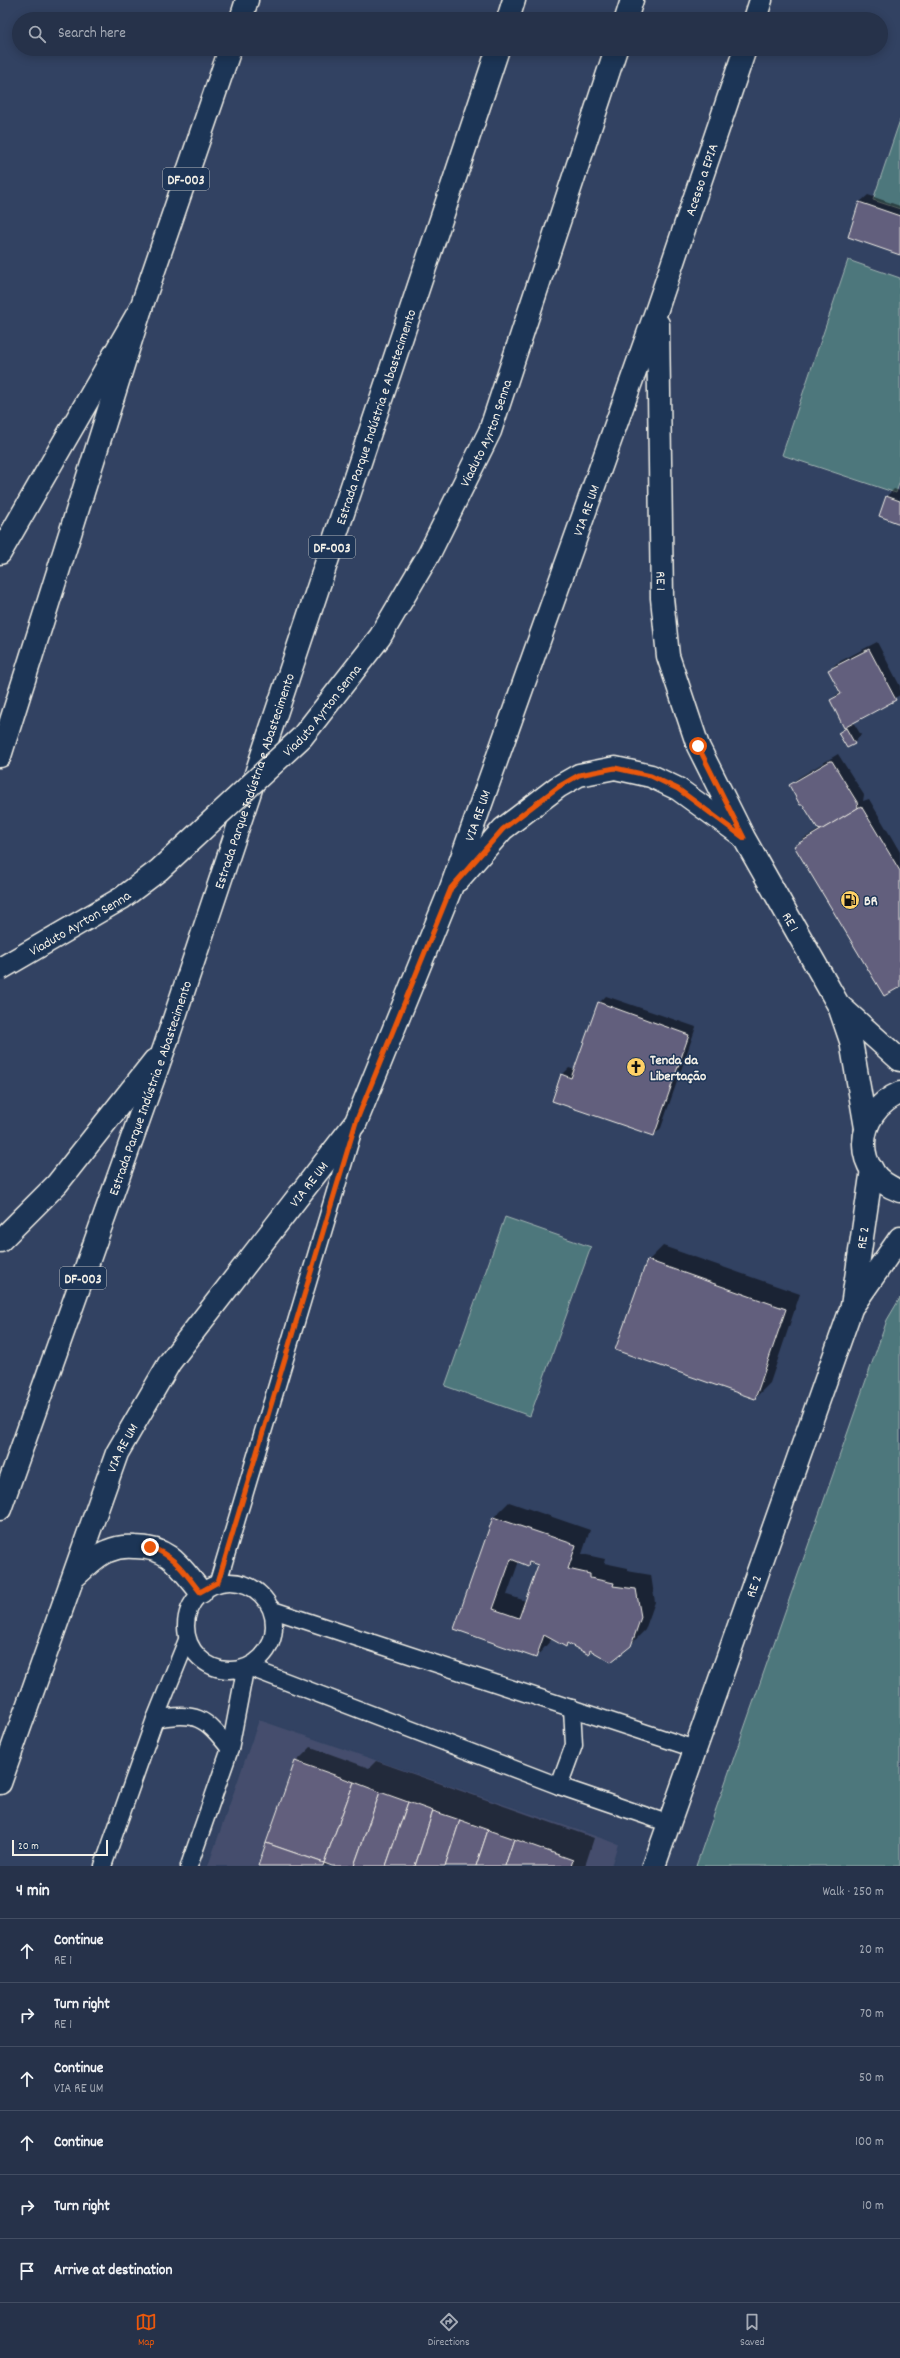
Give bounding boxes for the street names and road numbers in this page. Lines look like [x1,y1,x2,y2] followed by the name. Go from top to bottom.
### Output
[681,141,724,219] street label: Acesso a EPIA
[163,168,209,190] road number: DF-003
[332,307,422,528] street label: Estrada Parque Indústria e Abastecimento
[456,377,518,491] street label: Viaduto Ayrton Senna
[569,482,606,539] street label: VIA RE UM
[309,536,355,558] road number: DF-003
[650,571,670,591] street label: RE 1
[279,660,367,762] street label: Viaduto Ayrton Senna
[210,671,301,892] street label: Estrada Parque Indústria e Abastecimento
[460,787,497,844] street label: VIA RE UM
[26,886,136,962] street label: Viaduto Ayrton Senna
[776,909,803,936] street label: RE 1
[105,978,198,1199] street label: Estrada Parque Indústria e Abastecimento
[286,1158,334,1212] street label: VIA RE UM
[852,1225,875,1251] street label: RE 2
[60,1267,106,1289] road number: DF-003
[103,1420,144,1476] street label: VIA RE UM
[742,1573,768,1601] street label: RE 2

